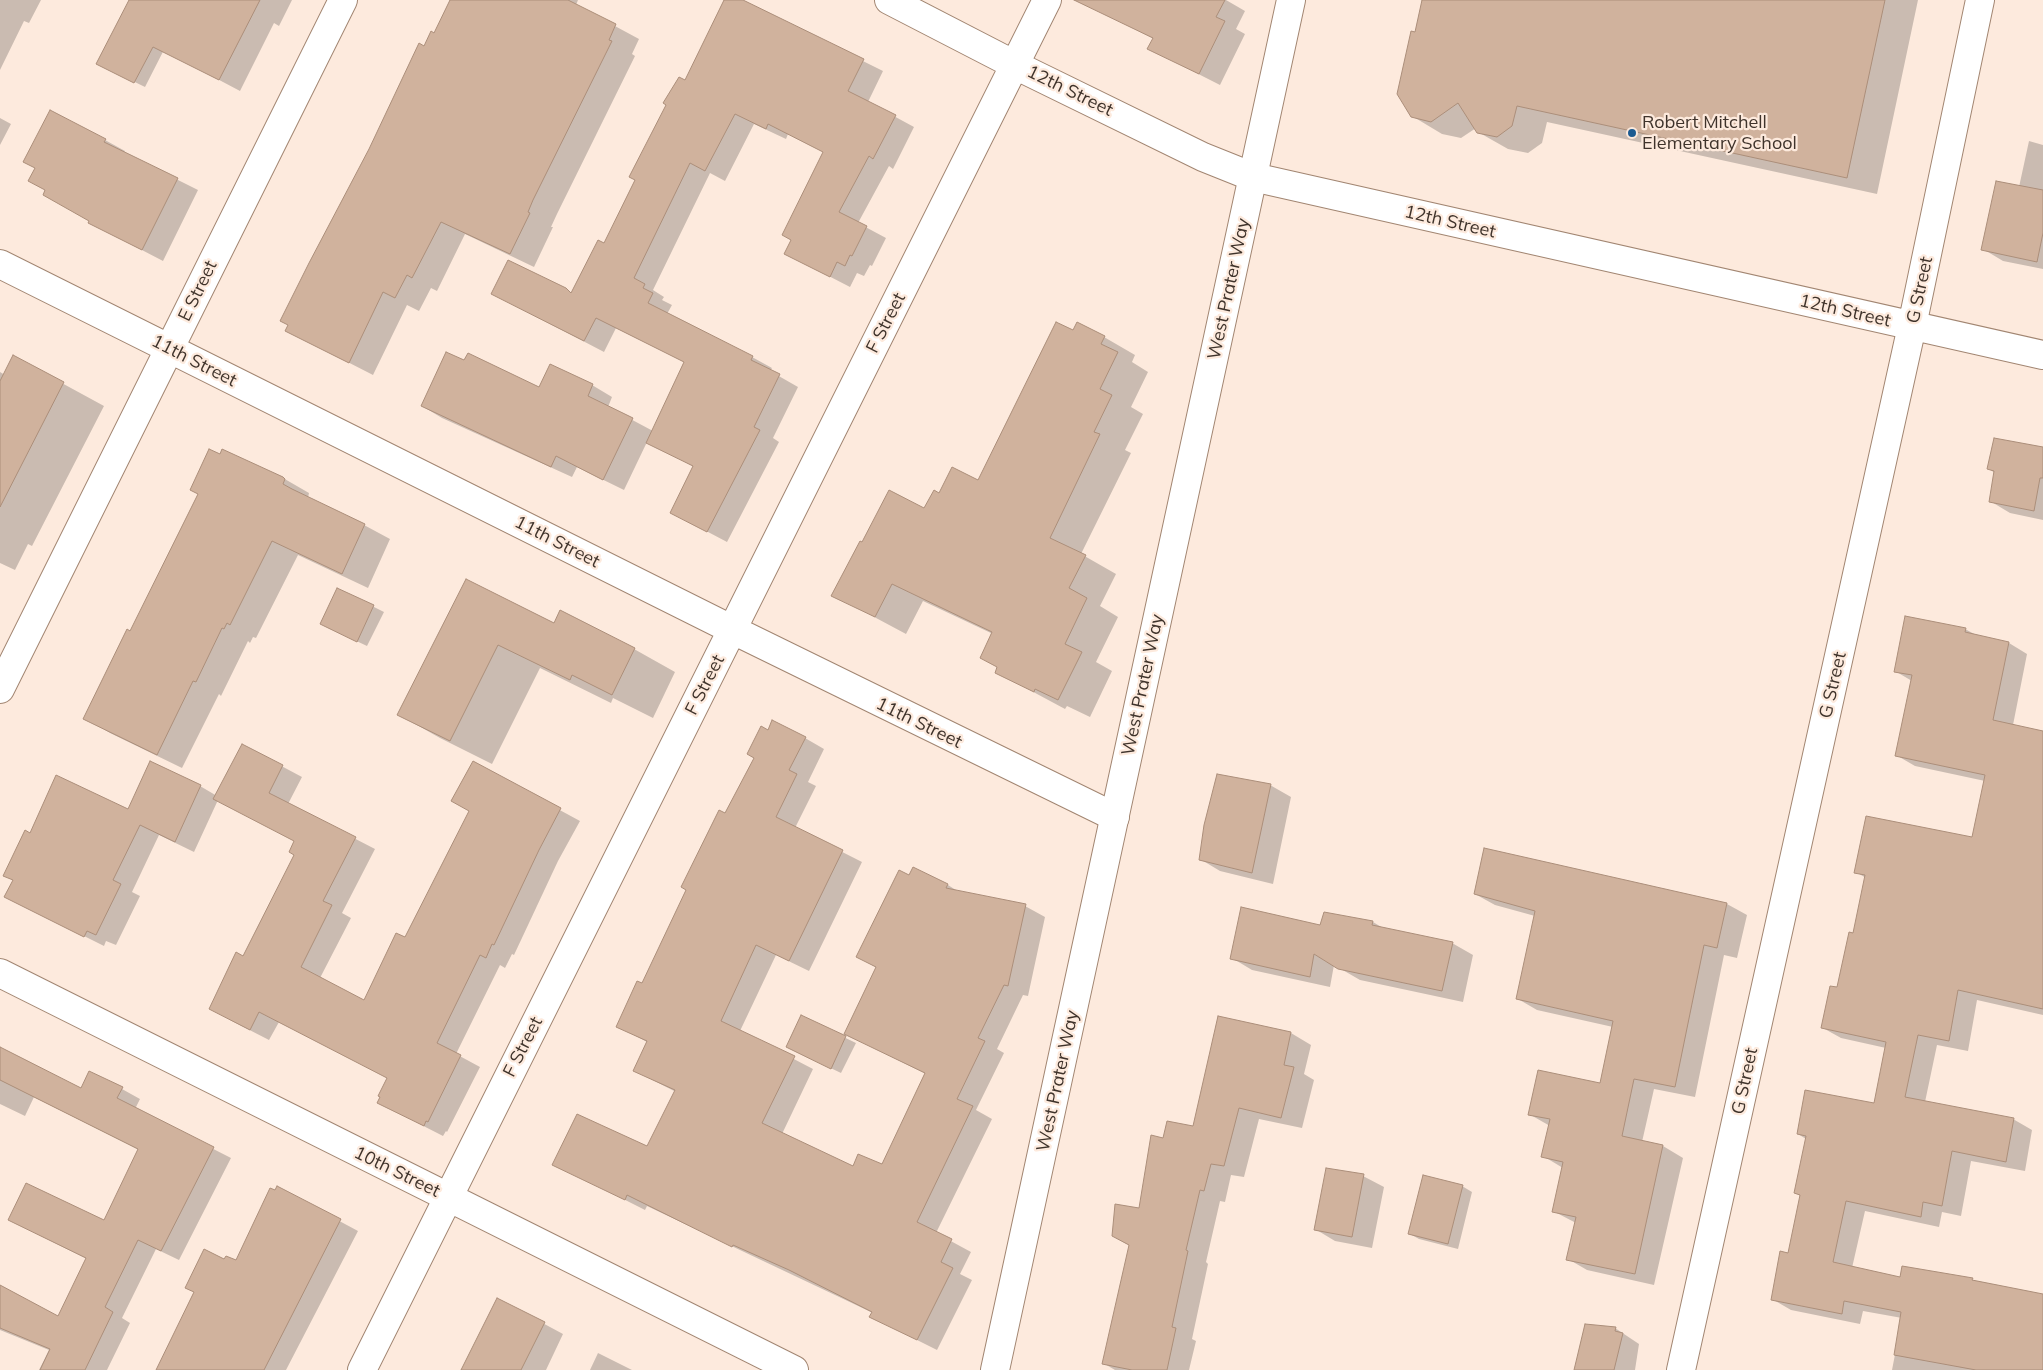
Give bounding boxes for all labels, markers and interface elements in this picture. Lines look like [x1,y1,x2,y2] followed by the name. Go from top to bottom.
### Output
[1024,61,1116,121] street label: 12th Street
[1642,112,1797,154] place label: Robert Mitchell Elementary School
[1626,127,1638,139] marker: Robert Mitchell Elementary School
[1402,201,1498,243] street label: 12th Street
[1203,216,1255,362] street label: West Prater Way
[1902,255,1938,325] street label: G Street
[174,257,222,325] street label: E Street
[862,289,910,357] street label: F Street
[1797,290,1893,332] street label: 12th Street
[148,330,240,392] street label: 11th Street
[511,511,603,573] street label: 11th Street
[1117,612,1169,758] street label: West Prater Way
[1815,650,1851,720] street label: G Street
[681,651,729,719] street label: F Street
[873,693,965,753] street label: 11th Street
[1032,1008,1084,1154] street label: West Prater Way
[499,1013,547,1081] street label: F Street
[1727,1046,1763,1116] street label: G Street
[351,1142,443,1202] street label: 10th Street

